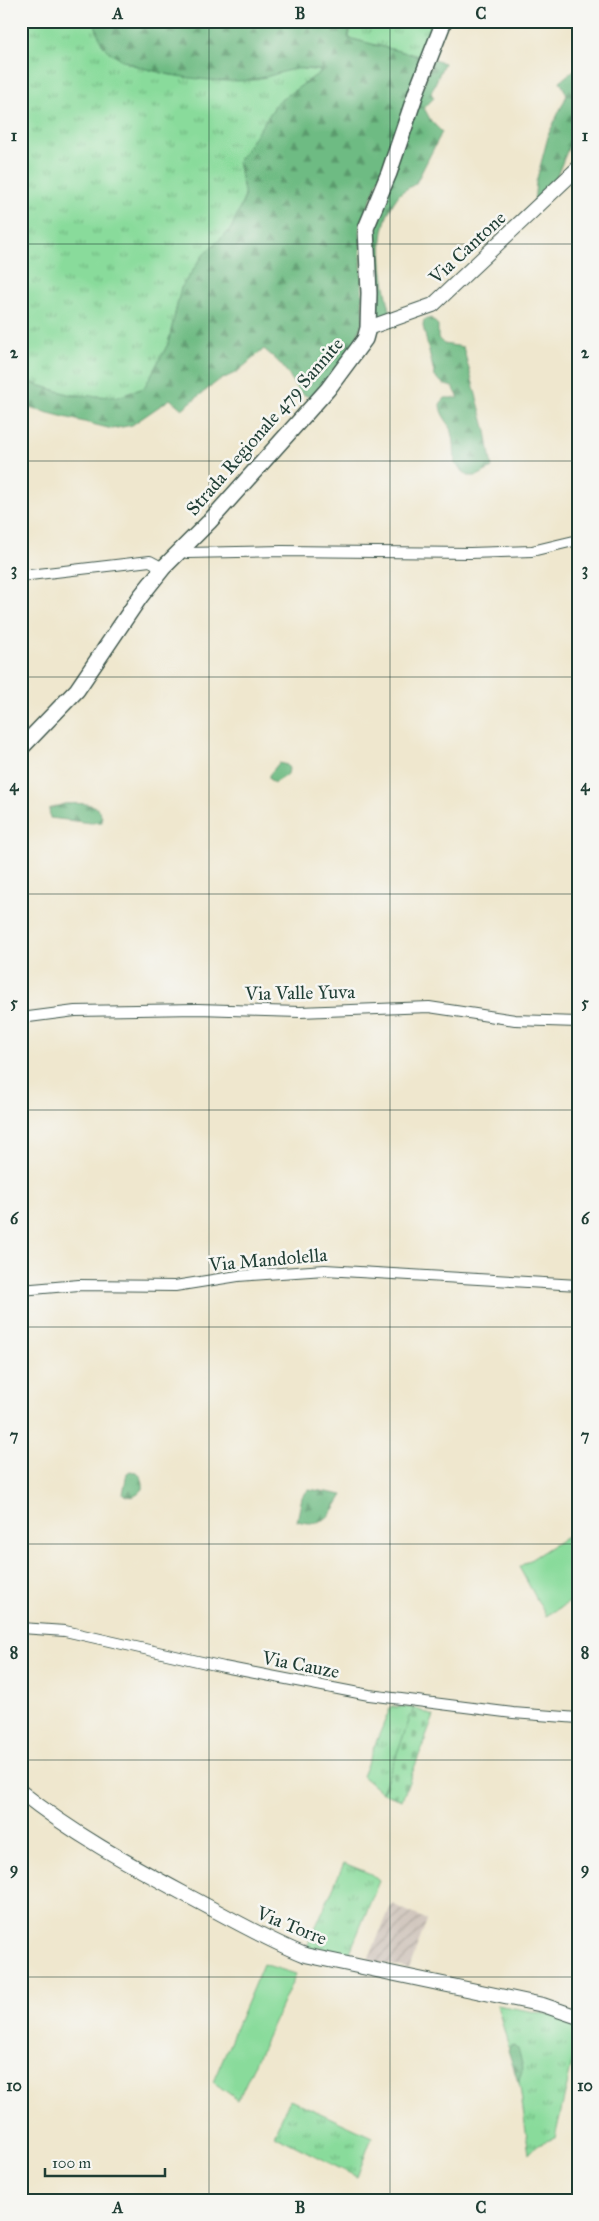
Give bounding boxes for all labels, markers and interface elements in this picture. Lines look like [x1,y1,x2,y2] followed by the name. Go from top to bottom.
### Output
[112,4,124,23] text: A
[295,4,305,23] text: B
[476,4,487,23] text: C
[11,126,18,145] text: 1
[582,126,589,145] text: 1
[424,206,510,289] street label: Via Cantone
[181,333,349,521] street label: Strada Regionale 479 Sannite
[10,343,19,362] text: 2
[581,343,590,362] text: 2
[11,560,17,580] text: 3
[582,560,588,580] text: 3
[10,776,20,796] text: 4
[581,776,591,796] text: 4
[244,980,356,1005] street label: Via Valle Yuva
[10,993,18,1012] text: 5
[581,993,589,1012] text: 5
[10,1209,19,1228] text: 6
[581,1209,590,1228] text: 6
[207,1243,329,1276] street label: Via Mandolella
[10,1426,19,1445] text: 7
[581,1426,590,1445] text: 7
[10,1643,18,1662] text: 8
[581,1643,589,1662] text: 8
[259,1646,342,1683] street label: Via Cauze
[10,1859,18,1879] text: 9
[581,1859,589,1879] text: 9
[252,1901,330,1950] street label: Via Torre
[6,2076,22,2095] text: 10
[577,2076,593,2095] text: 10
[45,2146,165,2178] scale bar
[52,2154,92,2172] text: 100 m
[112,2198,124,2217] text: A
[295,2198,305,2217] text: B
[476,2198,487,2217] text: C

